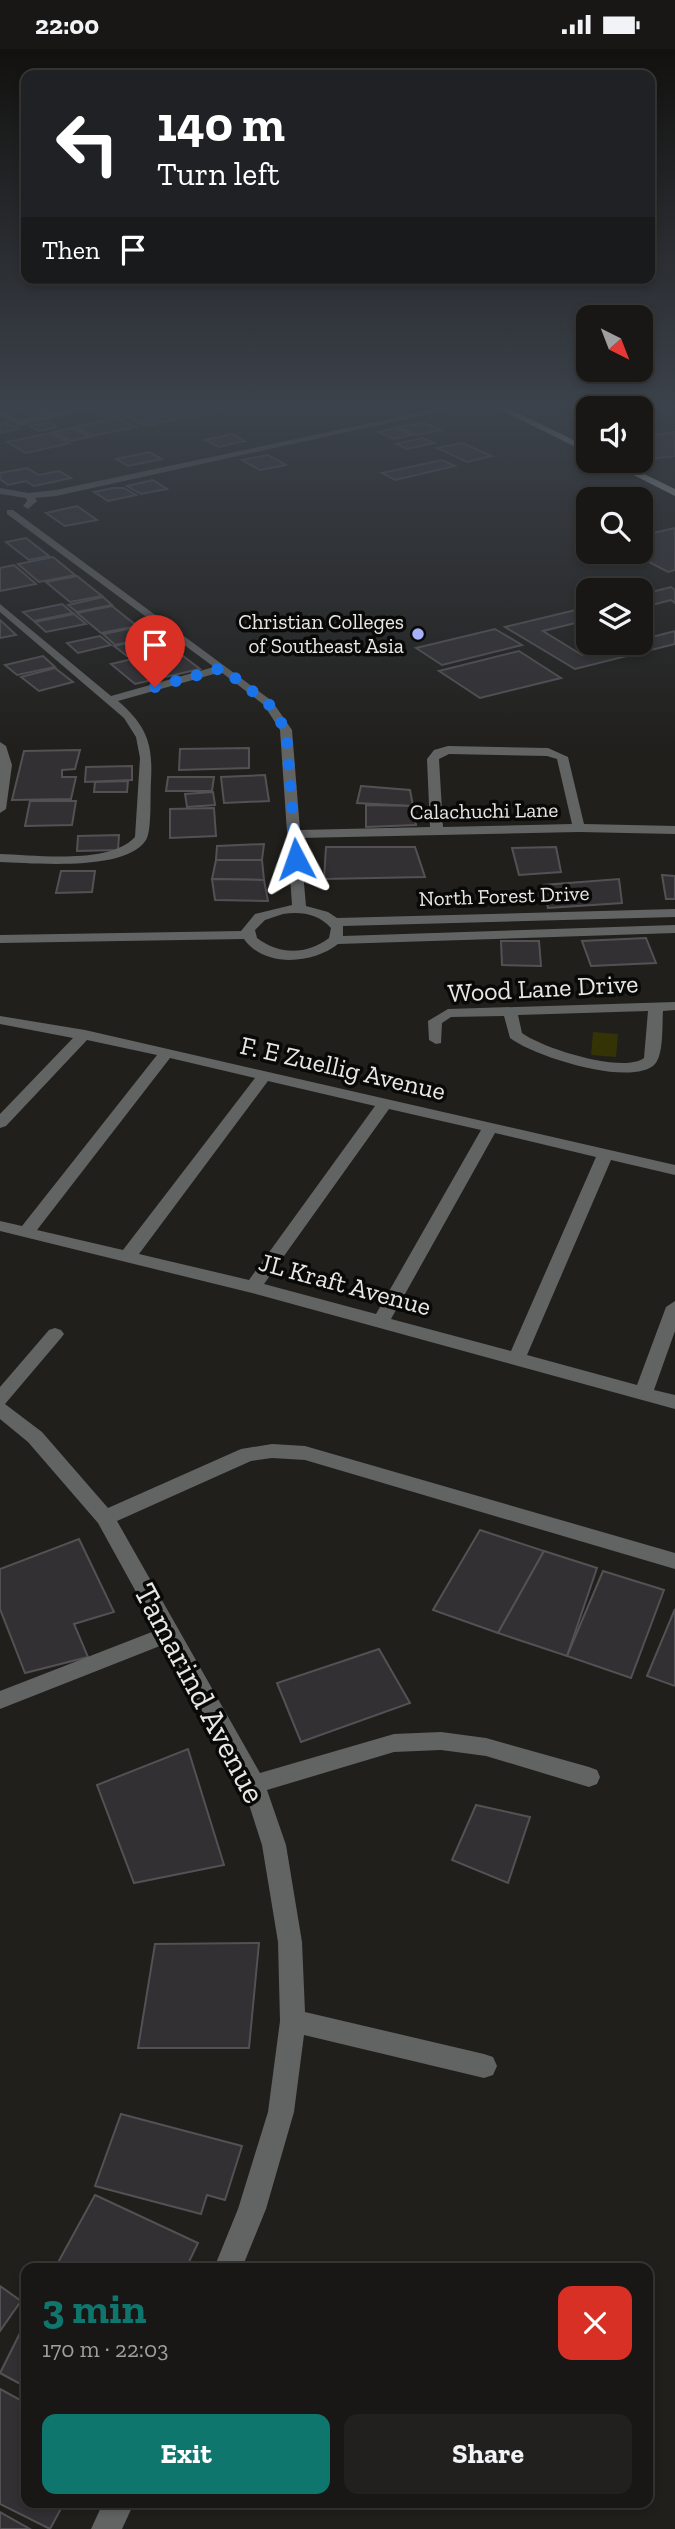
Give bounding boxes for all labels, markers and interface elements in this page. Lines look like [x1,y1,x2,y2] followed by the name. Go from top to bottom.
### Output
[35,9,99,41] text: 22:00
[157,95,285,154] text: 140 m
[42,98,133,189] icon: left
[157,155,279,193] text: Turn left
[114,231,152,269] icon: arrive
[42,234,100,266] text: Then
[576,305,653,381] north arrow
[576,305,653,655] map controls
[576,396,653,473] button: sound
[576,487,653,564] button: search
[576,578,653,655] button: layers
[238,609,404,658] place label: Christian Colleges of Southeast Asia
[125,615,185,687] pin
[136,626,174,664] icon: arrive
[410,626,426,642] marker: Christian Colleges of Southeast Asia
[410,797,558,824] street label: Calachuchi Lane
[259,822,333,896] position arrow
[418,880,590,911] street label: North Forest Drive
[447,967,639,1009] street label: Wood Lane Drive
[237,1029,449,1107] street label: F. E Zuellig Avenue
[255,1246,435,1322] street label: JL Kraft Avenue
[126,1577,274,1809] street label: Tamarind Avenue
[42,2283,147,2334] text: 3 min
[558,2286,632,2360] button: close
[42,2335,168,2363] text: 170 m · 22:03
[42,2414,330,2494] button: Exit
[344,2414,632,2494] button: Share

